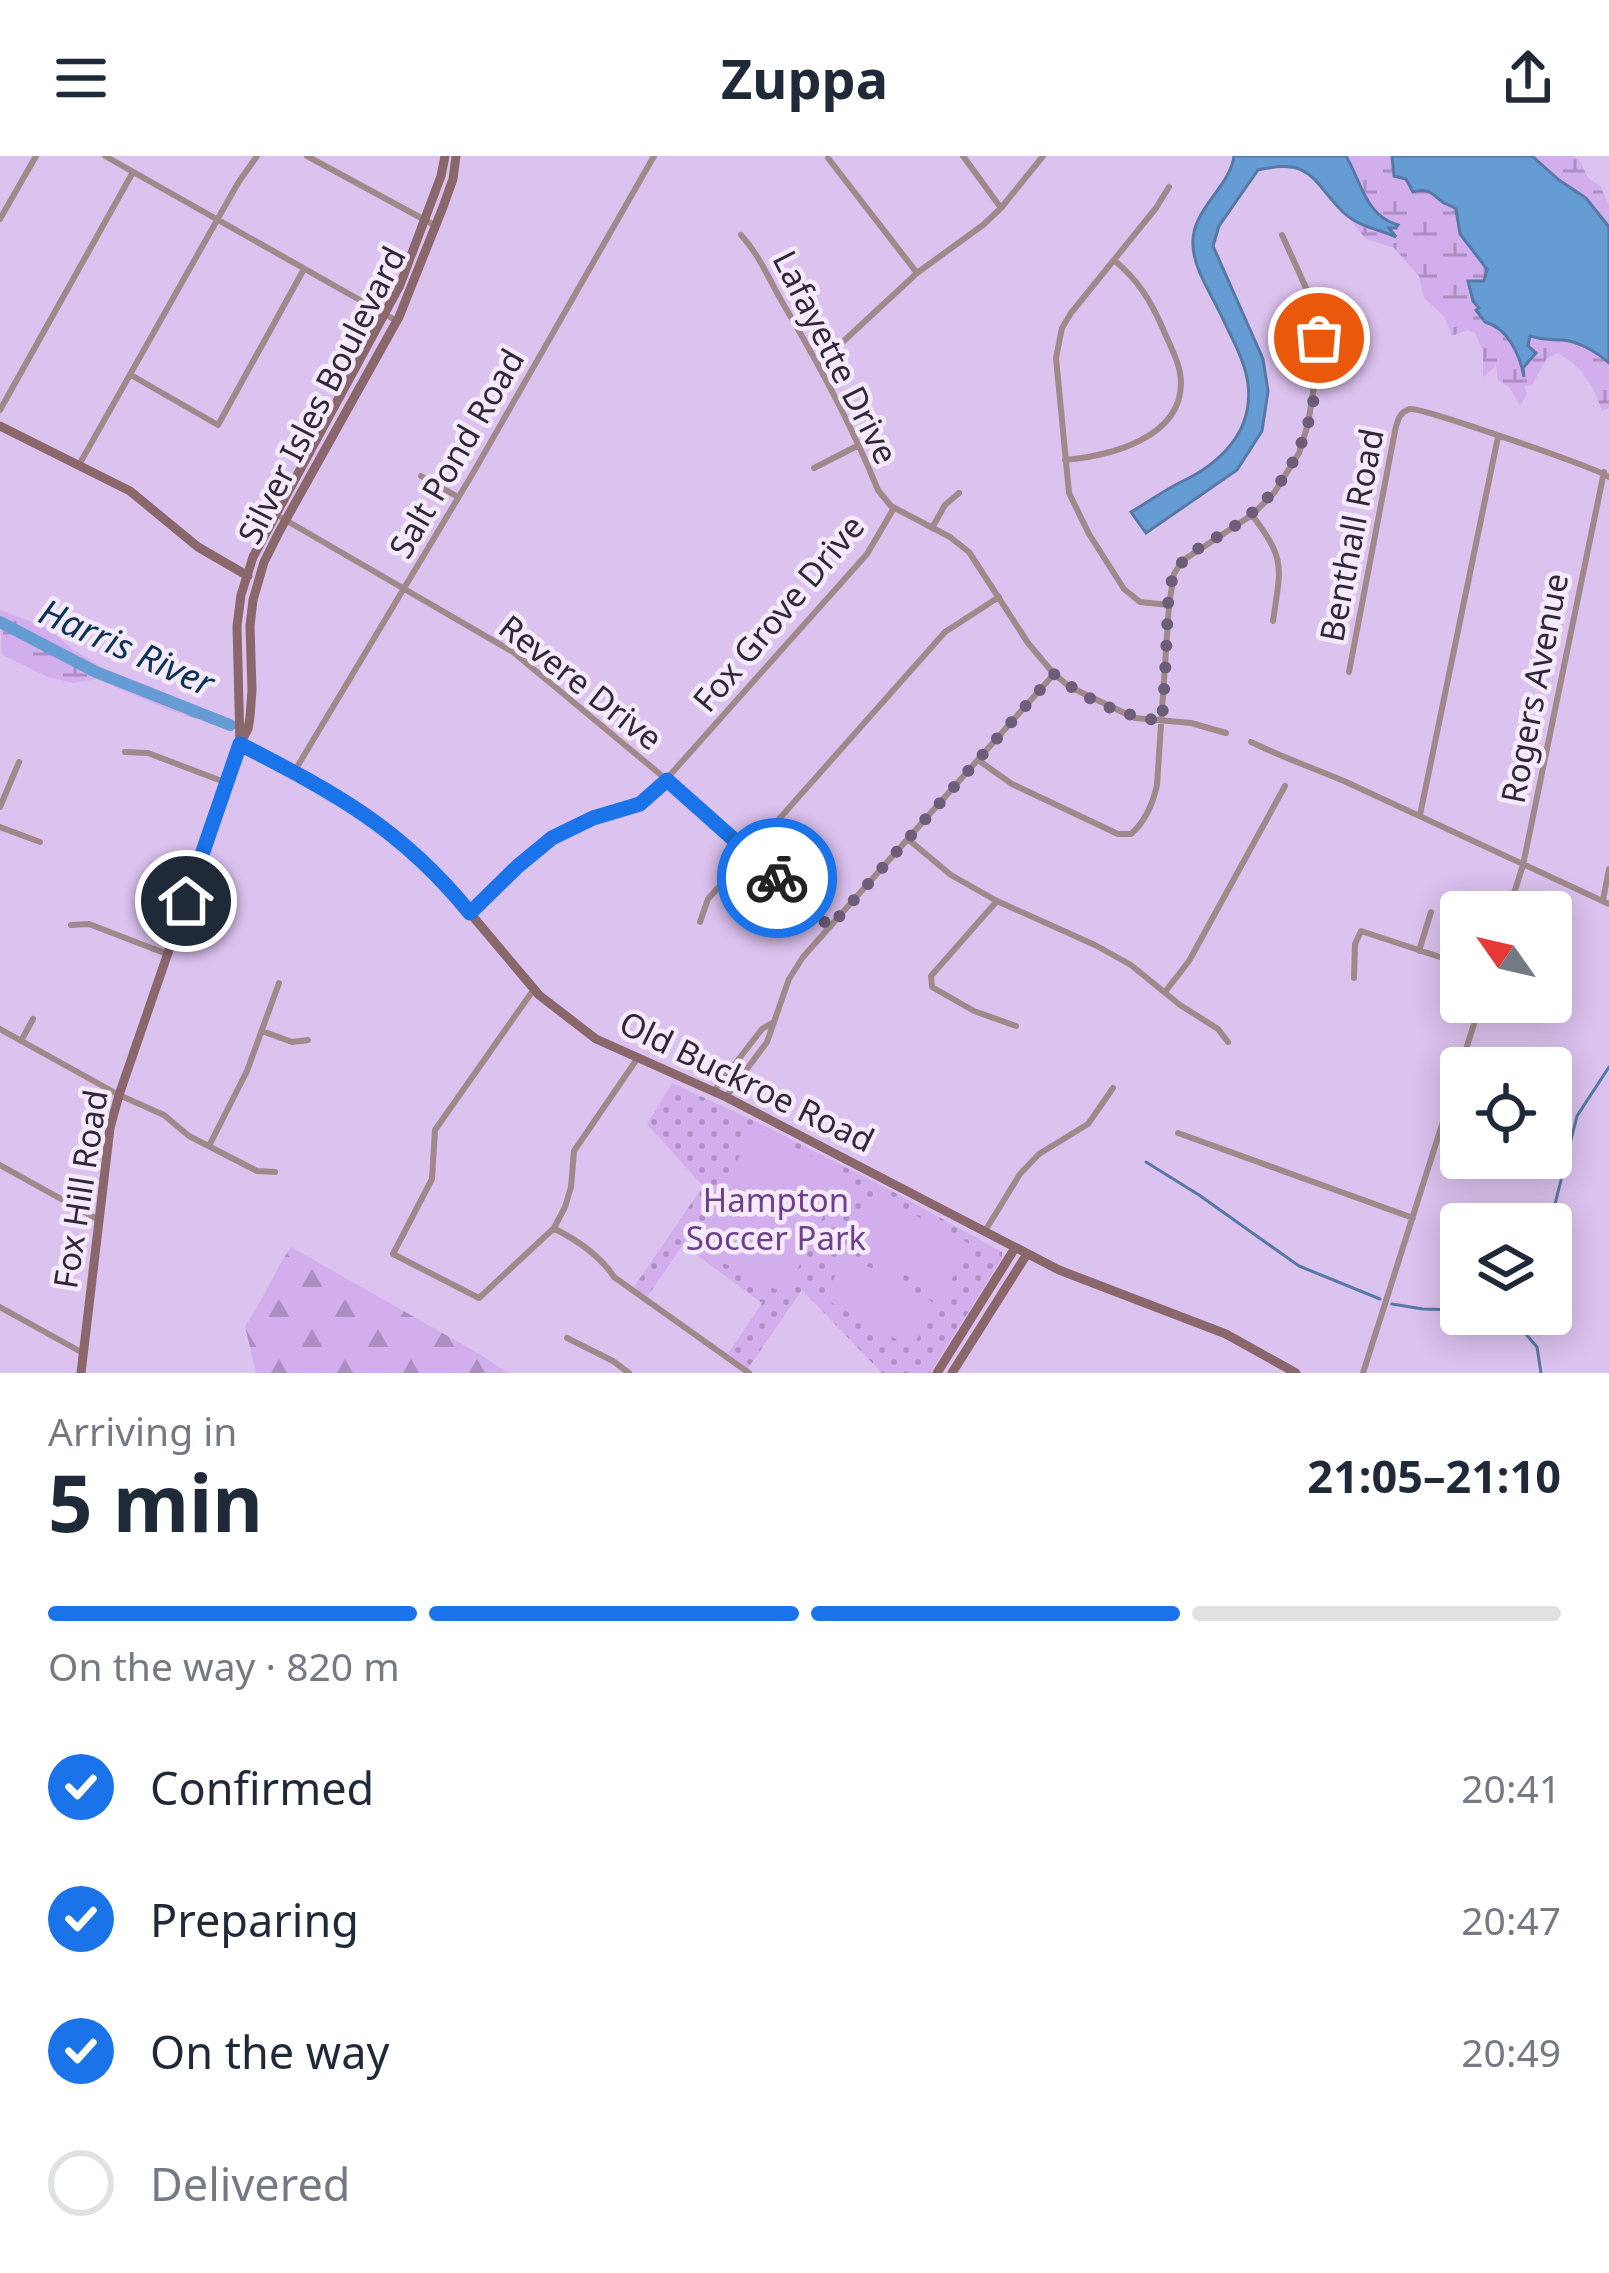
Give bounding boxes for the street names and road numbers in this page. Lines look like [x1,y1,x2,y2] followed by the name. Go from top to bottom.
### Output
[226,239,416,551] street label: Silver Isles Boulevard
[763,243,909,471] street label: Lafayette Drive
[378,340,534,566] street label: Salt Pond Road
[1308,425,1394,645] street label: Benthall Road
[682,505,874,721] street label: Fox Grove Drive
[1490,569,1578,807] street label: Rogers Avenue
[490,604,672,760] street label: Revere Drive
[612,1000,882,1162] street label: Old Buckroe Road
[42,1087,118,1291] street label: Fox Hill Road

